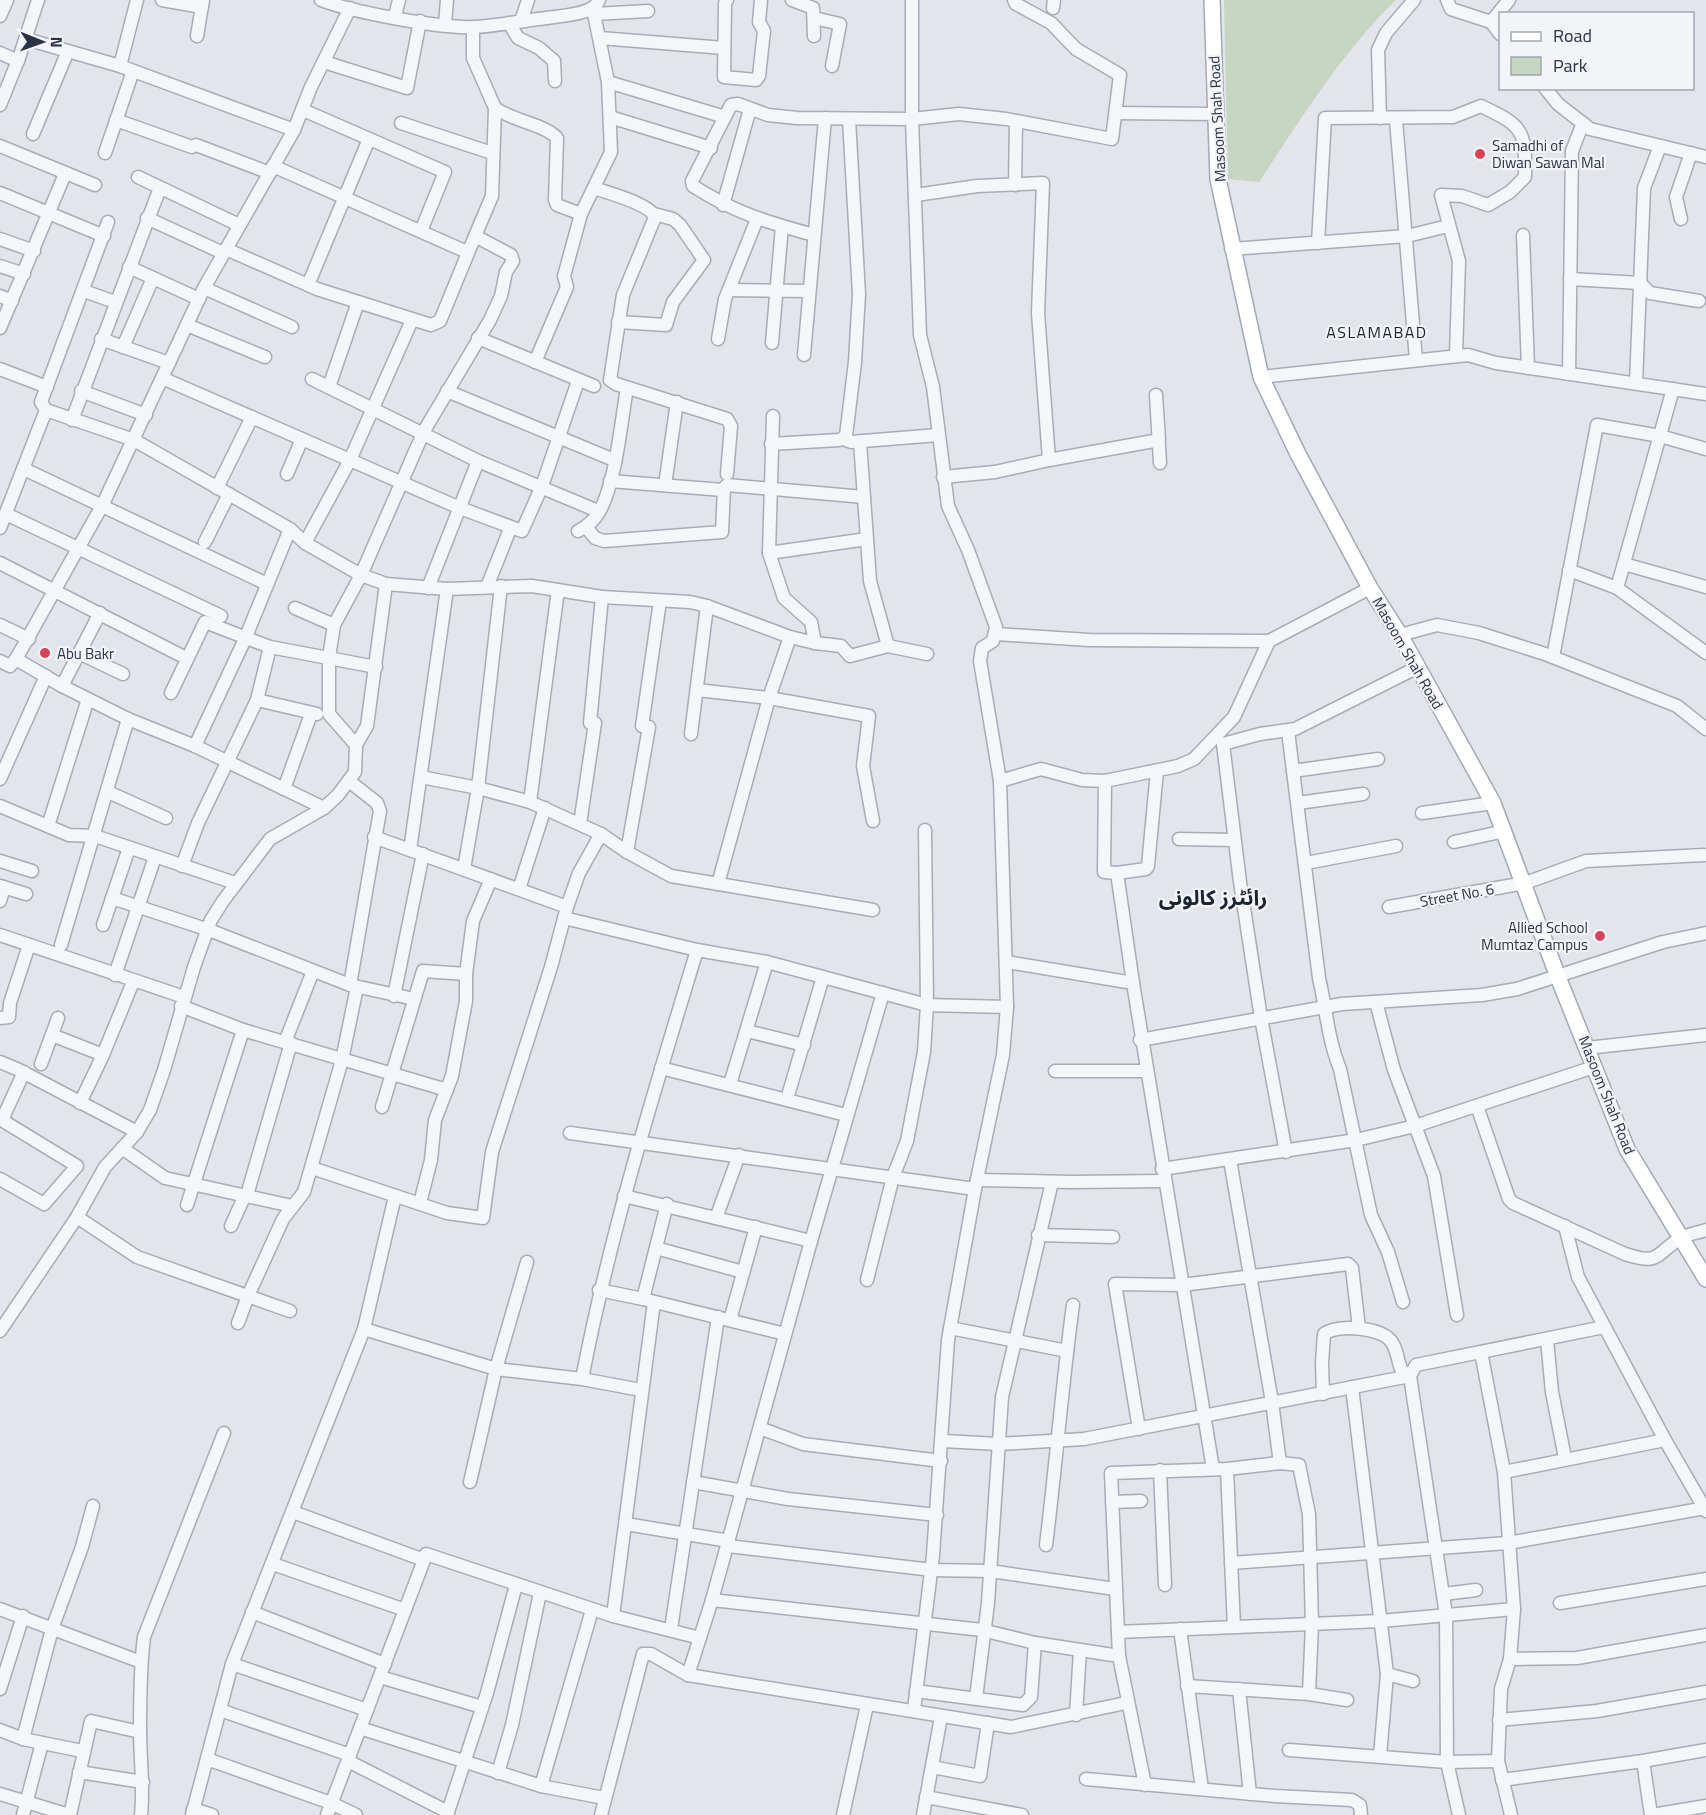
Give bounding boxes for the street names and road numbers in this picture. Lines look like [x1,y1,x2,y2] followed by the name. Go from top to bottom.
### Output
[1202,55,1232,183] street label: Masoom Shah Road
[1366,593,1450,713] street label: Masoom Shah Road
[1418,877,1496,913] street label: Street No. 6
[1573,1032,1641,1158] street label: Masoom Shah Road

